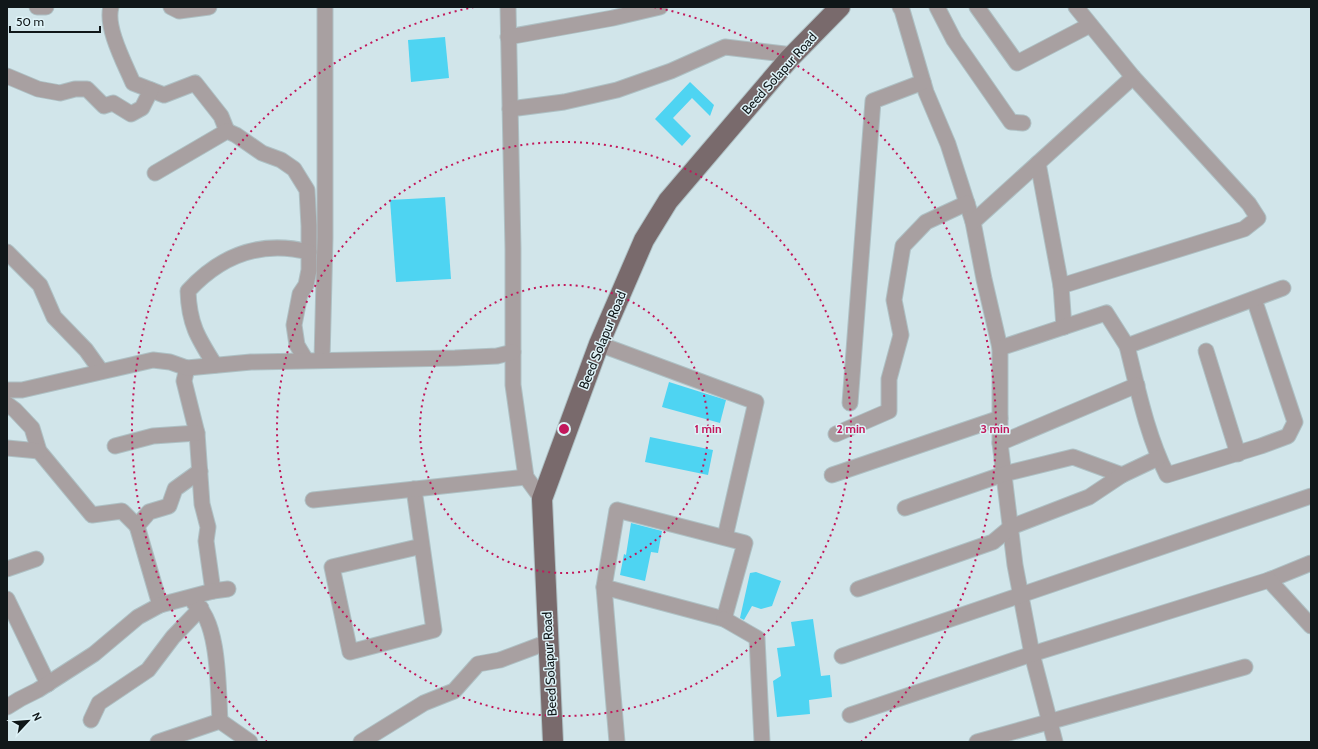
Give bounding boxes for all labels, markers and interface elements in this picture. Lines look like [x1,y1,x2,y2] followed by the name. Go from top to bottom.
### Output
[10,8,100,34] scale bar
[16,14,44,29] text: 50 m
[738,29,820,117] street label: Beed Solapur Road
[575,289,629,391] street label: Beed Solapur Road
[694,421,722,436] text: 1 min
[837,421,865,436] text: 2 min
[980,421,1010,436] text: 3 min
[557,422,571,436] centre of rings
[538,611,560,717] street label: Beed Solapur Road
[8,701,48,741] north arrow
[29,710,45,723] text: N

